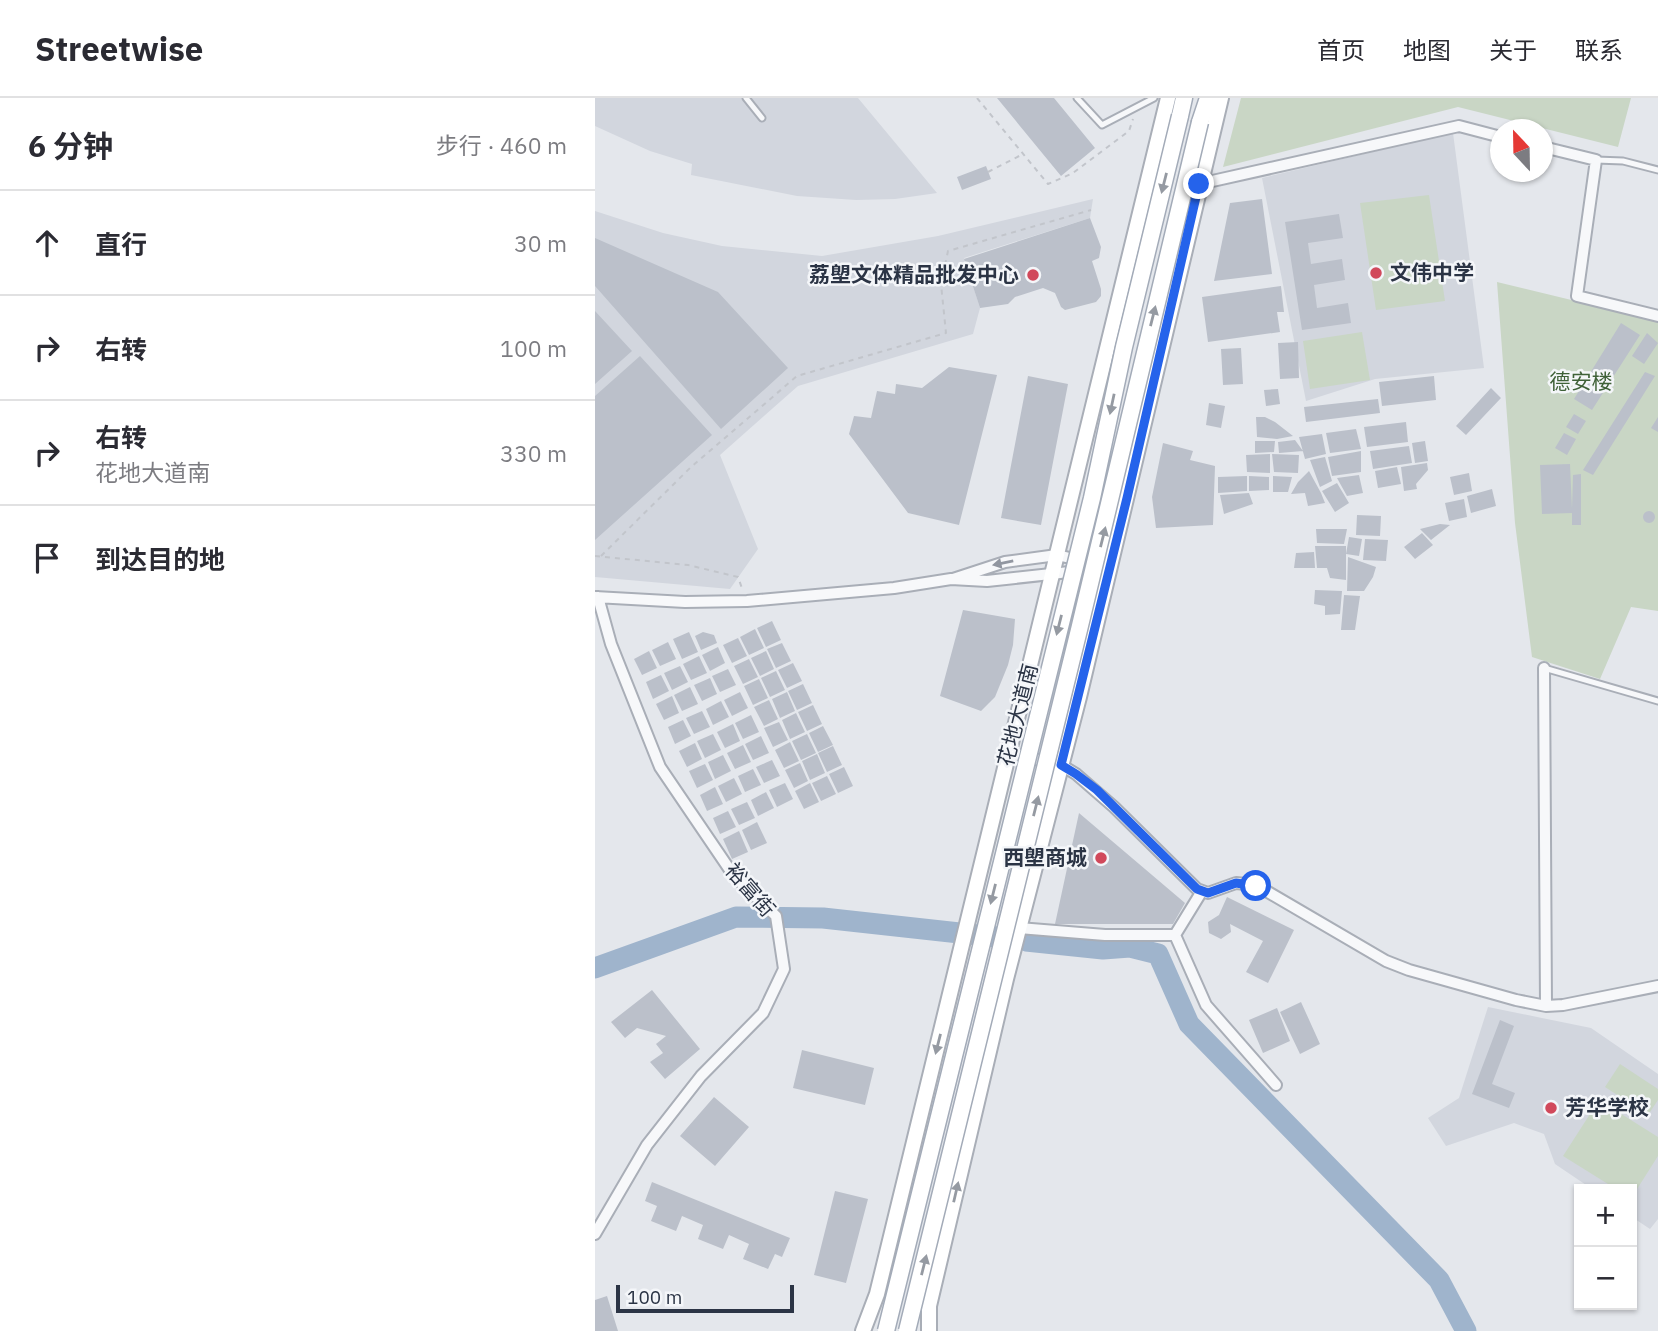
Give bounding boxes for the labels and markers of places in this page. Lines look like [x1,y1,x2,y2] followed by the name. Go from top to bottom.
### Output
[1390,258,1474,286] place label: 文伟中学
[809,260,1019,288] place label: 荔塱文体精品批发中心
[1368,265,1384,281] marker: 文伟中学
[1025,267,1041,283] marker: 荔塱文体精品批发中心
[1003,843,1087,871] place label: 西塱商城
[1093,850,1109,866] marker: 西塱商城
[1565,1093,1649,1121] place label: 芳华学校
[1543,1100,1559,1116] marker: 芳华学校

